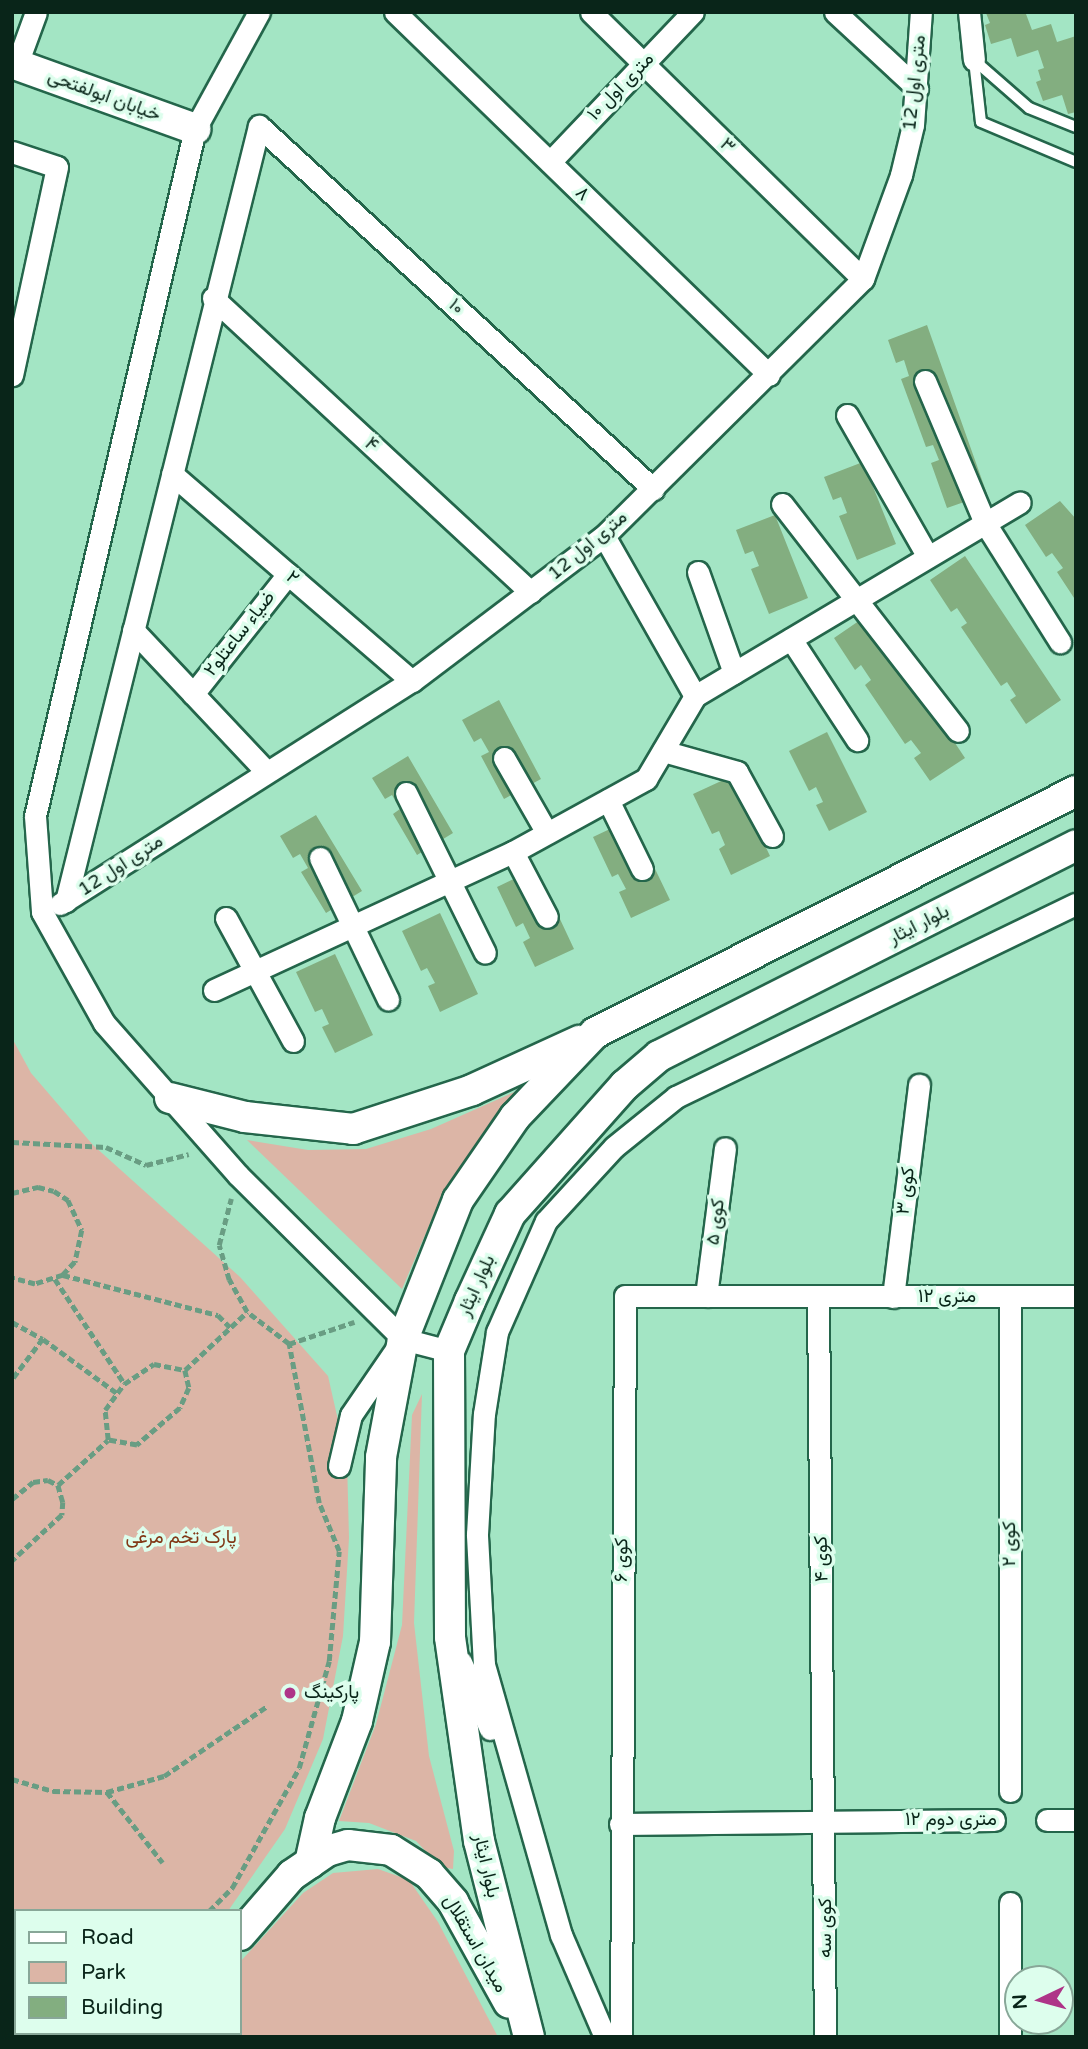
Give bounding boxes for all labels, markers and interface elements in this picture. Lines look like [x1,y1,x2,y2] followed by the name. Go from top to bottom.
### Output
[899,34,931,132] street label: 12 متری اول
[583,48,659,126] street label: ۱۰ متری اول
[44,65,164,127] street label: خیابان ابولفتحی
[715,133,739,159] street label: ۳
[570,182,594,206] street label: ۸
[443,294,469,320] street label: ۱۰
[359,433,383,457] street label: ۴
[544,506,632,586] street label: 12 متری اول
[281,566,303,590] street label: ۲
[200,587,280,681] street label: ضیاء ساعتلو۲
[74,830,168,902] street label: 12 متری اول
[885,900,953,950] street label: بلوار ایثار
[892,1166,920,1216] street label: کوی ۳
[702,1198,730,1246] street label: کوی ۵
[453,1252,501,1320] street label: بلوار ایثار
[918,1286,976,1308] street label: ۱۲ متری
[999,1521,1021,1567] street label: کوی ۲
[125,1527,237,1549] park label: پارک تخم مرغی
[810,1536,834,1582] street label: کوی ۴
[610,1538,634,1582] street label: کوی ۶
[304,1682,359,1704] place label: پارکینگ
[282,1685,298,1701] marker: پارکینگ
[905,1809,997,1831] street label: ۱۲ متری دوم
[468,1832,504,1900] street label: بلوار ایثار
[438,1891,512,1997] street label: میدان استقلال
[815,1898,837,1958] street label: کوی سه
[14,1909,242,2035] legend
[81,1925,134,1950] text: Road
[81,1960,126,1985] text: Park
[1004,1965,1074,2035] north arrow
[1008,1993,1032,2010] text: N
[81,1995,163,2020] text: Building

